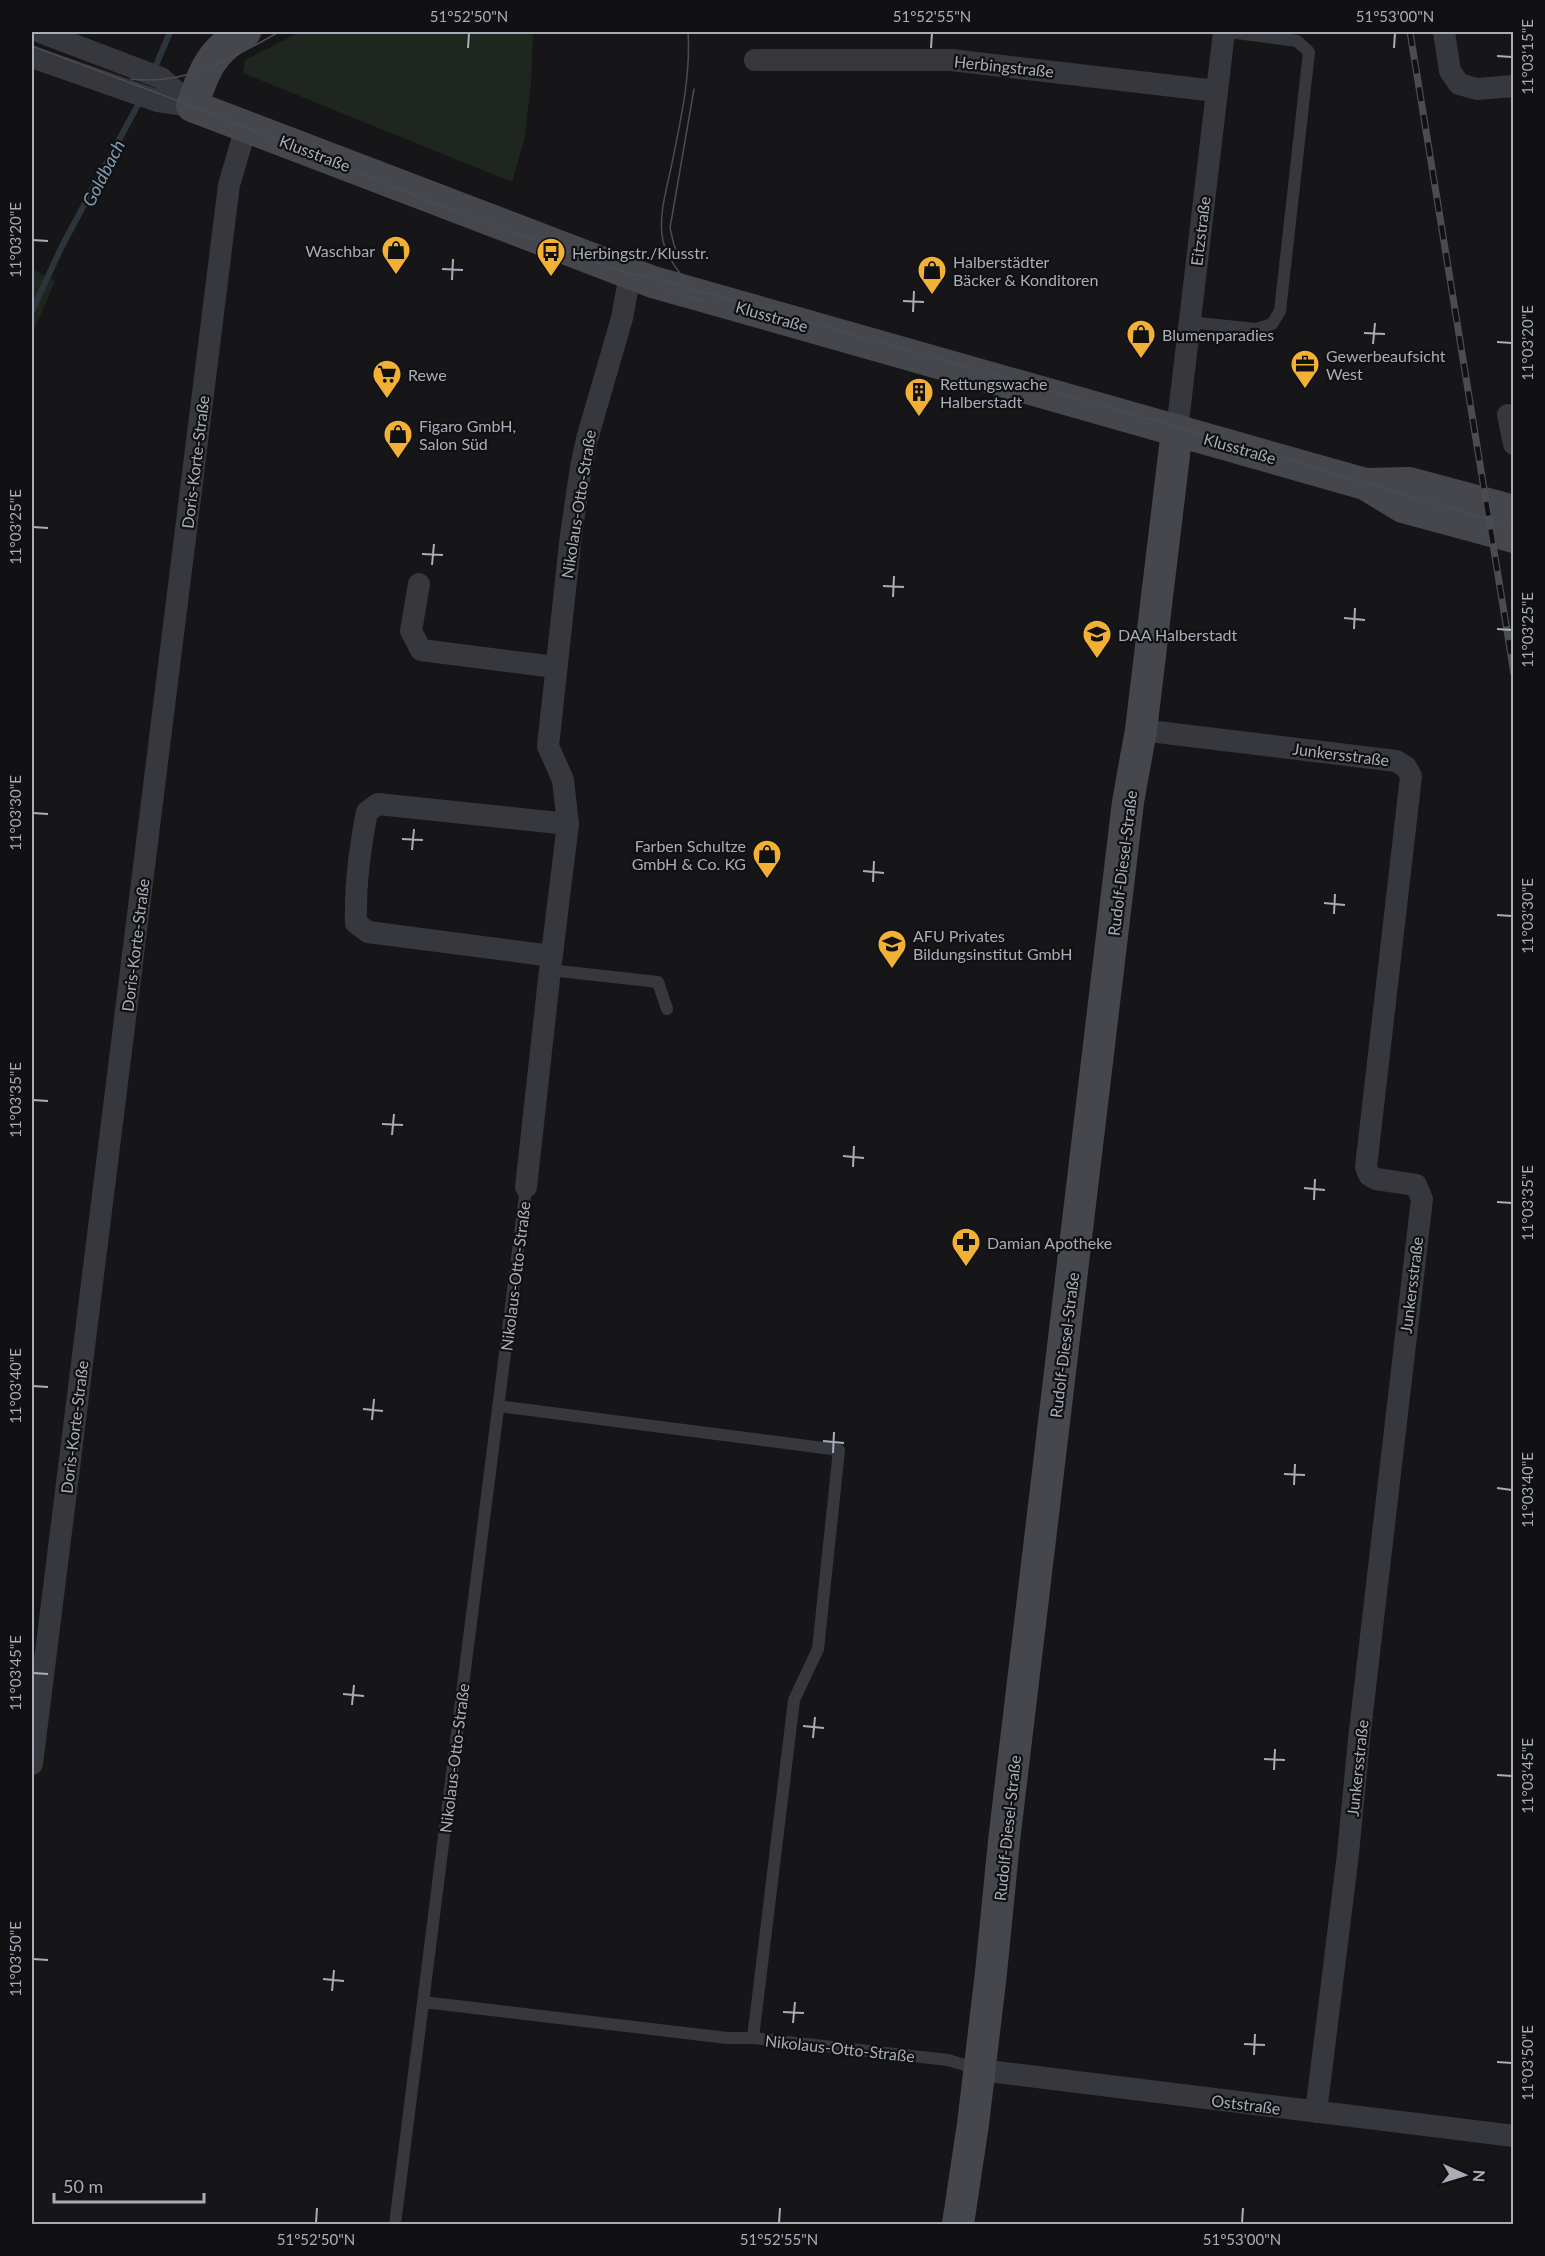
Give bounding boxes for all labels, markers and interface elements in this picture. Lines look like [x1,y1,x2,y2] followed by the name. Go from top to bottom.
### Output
[430,7,508,25] text: 51°52'50"N
[893,7,971,25] text: 51°52'55"N
[1356,7,1434,25] text: 51°53'00"N
[1518,19,1536,95] text: 11°03'15"E
[953,51,1055,81] street label: Herbingstraße
[277,131,353,175] street label: Klusstraße
[77,136,129,210] water label: Goldbach
[1186,195,1214,267] street label: Eitzstraße
[6,202,24,278] text: 11°03'20"E
[380,234,412,276] shop icon: Waschbar
[535,236,567,278] bus stop icon: Herbingstr./Klusstr.
[305,241,375,260] place label: Waschbar
[572,243,709,262] place label: Herbingstr./Klusstr.
[953,252,1098,289] place label: Halberstädter Bäcker & Konditoren
[916,254,948,296] shop icon: Halberstädter Bäcker & Konditoren
[734,297,810,335] street label: Klusstraße
[1518,305,1536,381] text: 11°03'20"E
[1125,318,1157,360] shop icon: Blumenparadies
[1162,325,1274,344] place label: Blumenparadies
[1326,346,1446,383] place label: Gewerbeaufsicht West
[1289,348,1321,390] office icon: Gewerbeaufsicht West
[371,358,403,400] supermarket icon: Rewe
[408,365,447,384] place label: Rewe
[940,374,1047,411] place label: Rettungswache Halberstadt
[903,376,935,418] building icon: Rettungswache Halberstadt
[177,394,213,530] street label: Doris-Korte-Straße
[419,416,516,453] place label: Figaro GmbH, Salon Süd
[382,418,414,460] shop icon: Figaro GmbH, Salon Süd
[557,428,599,580] street label: Nikolaus-Otto-Straße
[1202,429,1278,467] street label: Klusstraße
[6,489,24,565] text: 11°03'25"E
[1518,592,1536,668] text: 11°03'25"E
[1081,618,1113,660] school or university icon: DAA Halberstadt
[1118,625,1238,644] place label: DAA Halberstadt
[1292,739,1390,769] street label: Junkersstraße
[6,775,24,851] text: 11°03'30"E
[1104,789,1140,937] street label: Rudolf-Diesel-Straße
[632,836,746,873] place label: Farben Schultze GmbH & Co. KG
[751,838,783,880] shop icon: Farben Schultze GmbH & Co. KG
[117,877,153,1013] street label: Doris-Korte-Straße
[1518,878,1536,954] text: 11°03'30"E
[913,926,1073,963] place label: AFU Privates Bildungsinstitut GmbH
[876,928,908,970] school or university icon: AFU Privates Bildungsinstitut GmbH
[6,1062,24,1138] text: 11°03'35"E
[1518,1165,1536,1241] text: 11°03'35"E
[496,1200,534,1352] street label: Nikolaus-Otto-Straße
[950,1226,982,1268] pharmacy icon: Damian Apotheke
[987,1233,1112,1252] place label: Damian Apotheke
[1396,1236,1426,1334] street label: Junkersstraße
[1046,1271,1082,1419] street label: Rudolf-Diesel-Straße
[6,1348,24,1424] text: 11°03'40"E
[56,1359,92,1495] street label: Doris-Korte-Straße
[1518,1452,1536,1528] text: 11°03'40"E
[6,1635,24,1711] text: 11°03'45"E
[435,1682,473,1834] street label: Nikolaus-Otto-Straße
[1342,1719,1372,1817] street label: Junkersstraße
[1518,1738,1536,1814] text: 11°03'45"E
[990,1754,1024,1902] street label: Rudolf-Diesel-Straße
[6,1921,24,1997] text: 11°03'50"E
[1518,2025,1536,2101] text: 11°03'50"E
[764,2031,916,2065] street label: Nikolaus-Otto-Straße
[1210,2090,1282,2118] street label: Oststraße
[1434,2145,1494,2205] north arrow
[54,2166,204,2204] scale bar
[1470,2169,1489,2183] text: N
[63,2175,103,2197] text: 50 m
[277,2230,355,2248] text: 51°52'50"N
[740,2230,818,2248] text: 51°52'55"N
[1203,2230,1281,2248] text: 51°53'00"N

